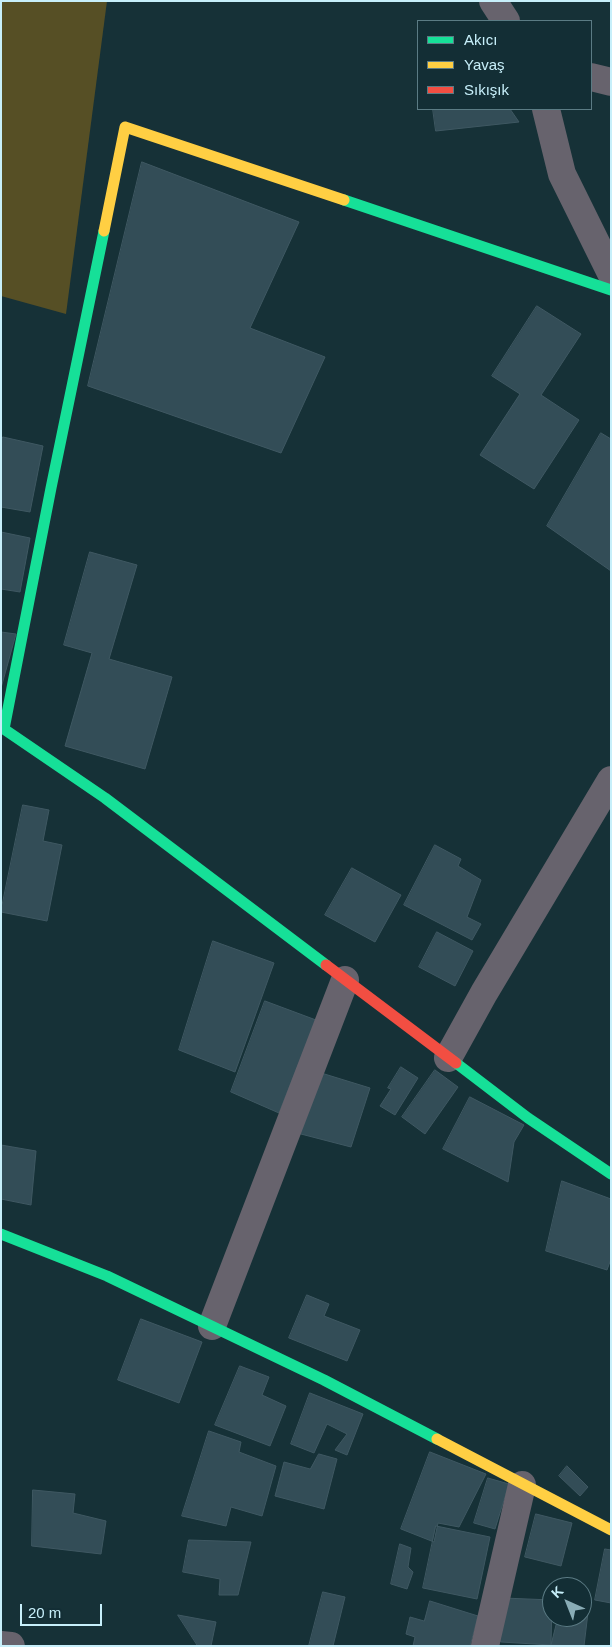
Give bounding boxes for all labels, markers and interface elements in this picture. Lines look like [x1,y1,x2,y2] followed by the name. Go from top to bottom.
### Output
[417,20,592,110] legend
[464,31,497,48] text: Akıcı
[464,56,505,73] text: Yavaş
[464,81,509,98] text: Sıkışık
[542,1577,592,1627] north arrow
[548,1583,566,1601] text: K
[22,1594,105,1626] scale bar
[28,1604,61,1621] text: 20 m

